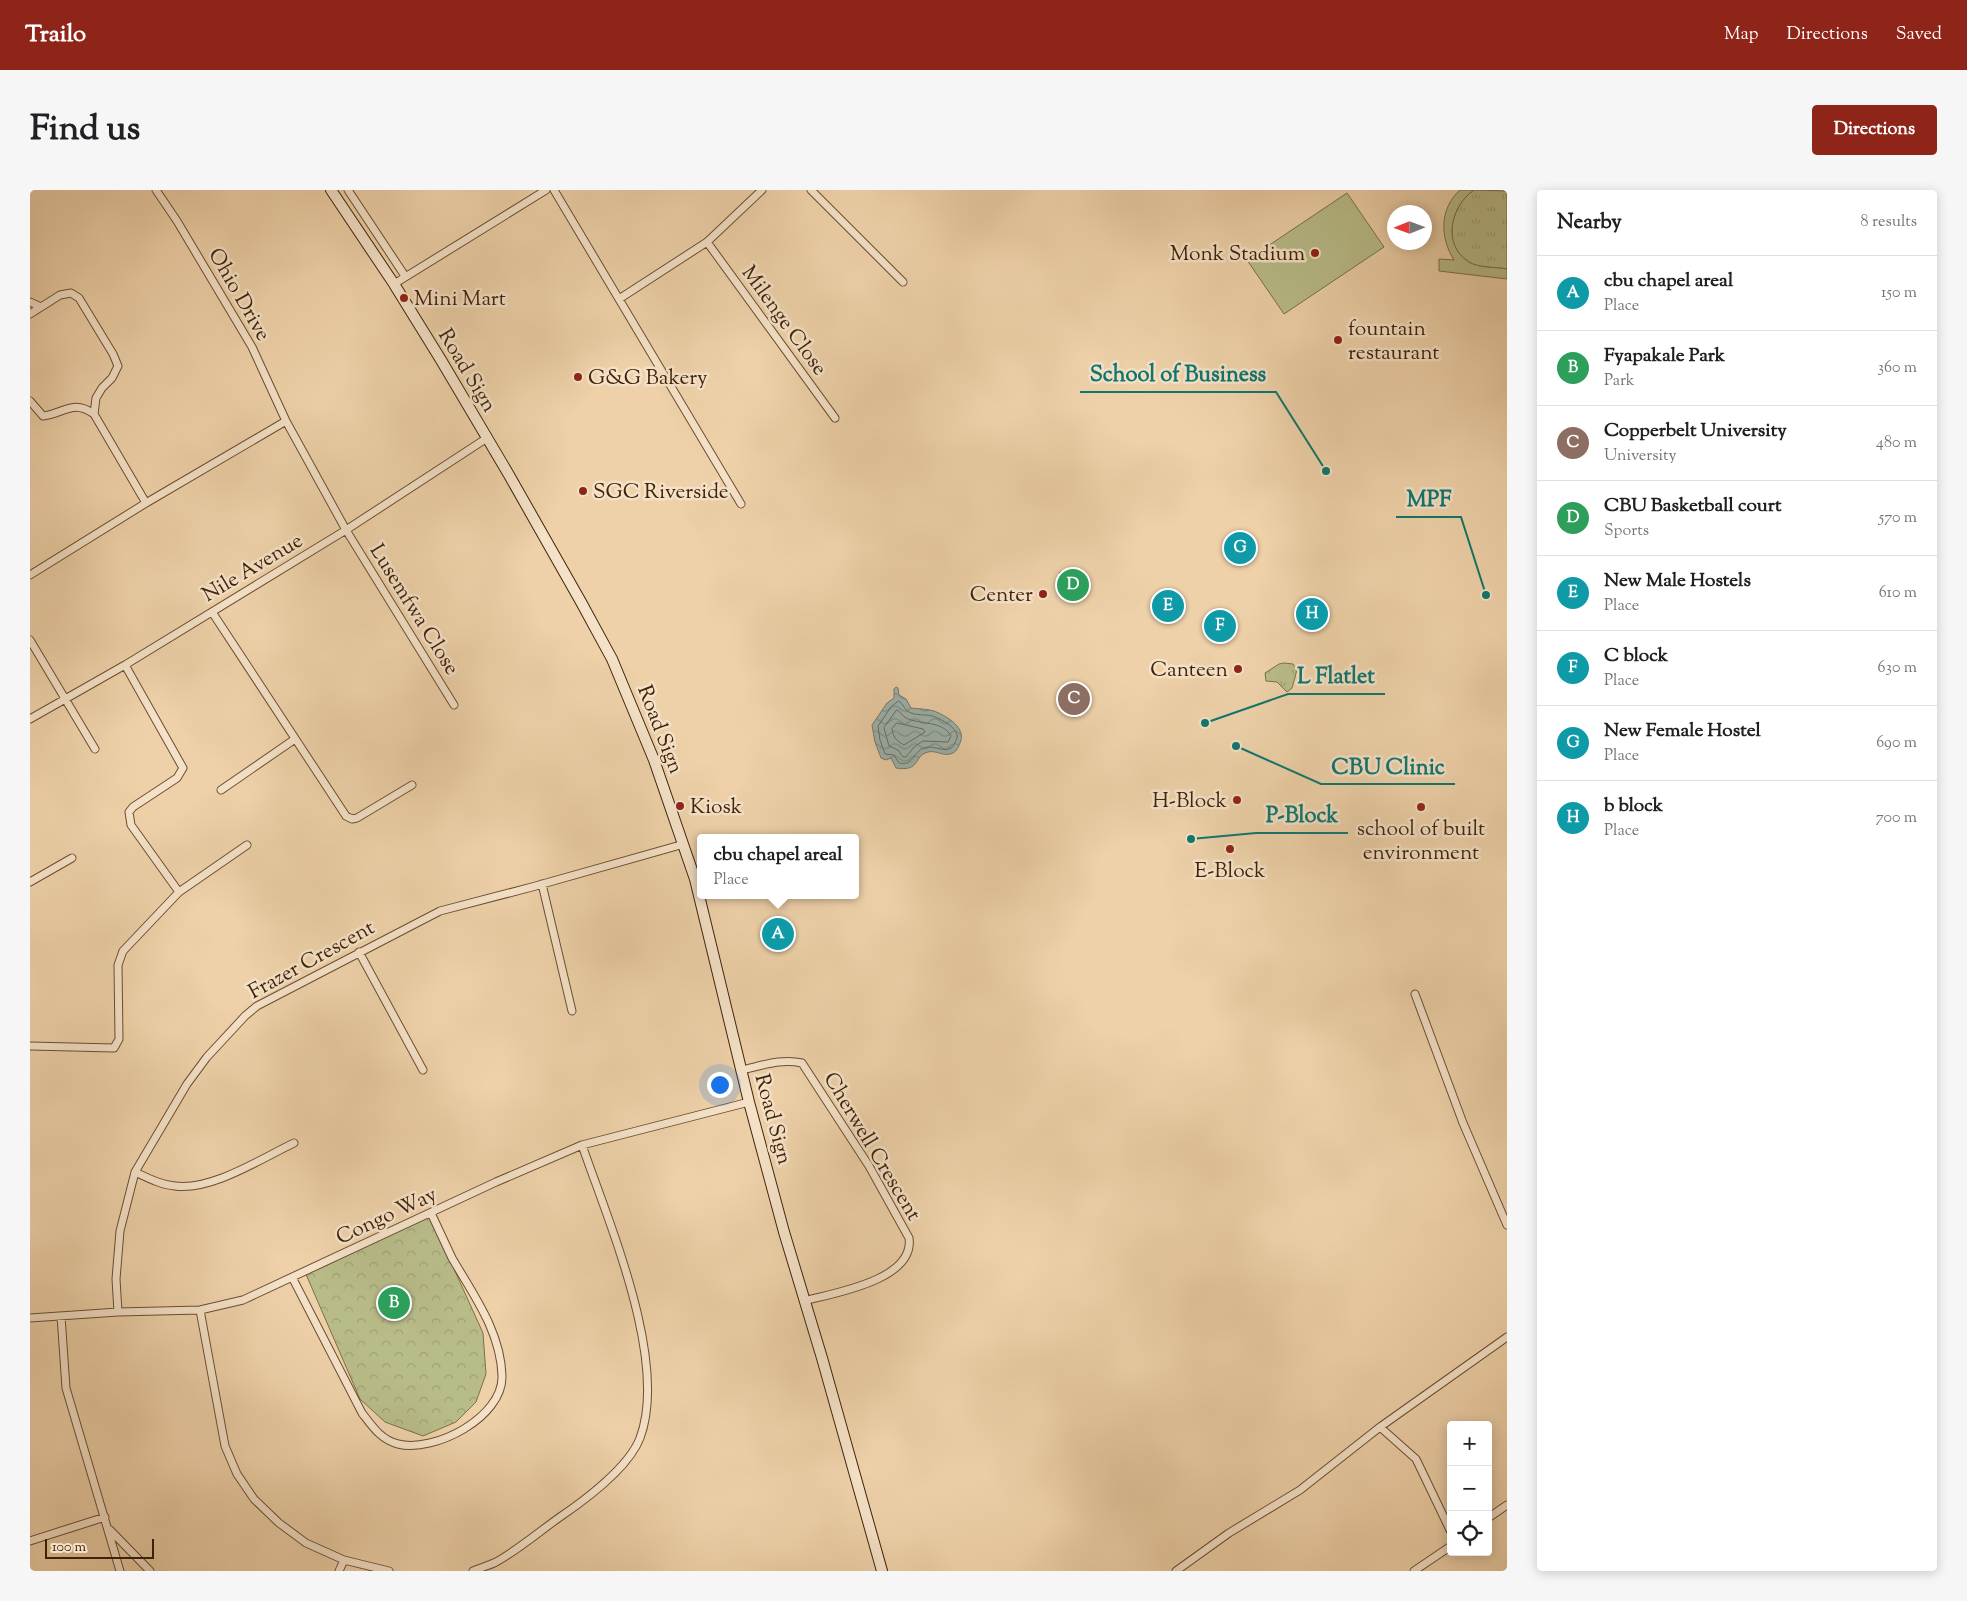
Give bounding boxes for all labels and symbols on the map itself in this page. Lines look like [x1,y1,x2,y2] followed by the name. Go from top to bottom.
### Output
[1387,205,1432,250] north arrow
[1170,240,1305,270] place label: Monk Stadium
[200,243,277,347] street label: Ohio Drive
[1309,247,1321,259] marker: Monk Stadium
[733,260,834,382] street label: Milenge Close
[414,285,506,315] place label: Mini Mart
[398,292,410,304] marker: Mini Mart
[1348,315,1440,369] place label: fountain restaurant
[430,324,503,418] street label: Road Sign
[1332,334,1344,346] marker: fountain restaurant
[1080,355,1276,392] callout: School of Business
[1090,360,1267,392] text: School of Business
[588,364,708,394] place label: G&G Bakery
[572,371,584,383] marker: G&G Bakery
[593,478,729,508] place label: SGC Riverside
[1396,480,1461,517] callout: MPF
[577,485,589,497] marker: SGC Riverside
[1407,485,1452,517] text: MPF
[197,527,309,611] street label: Nile Avenue
[1224,529,1256,567] pin: G
[361,539,466,681] street label: Lusemfwa Close
[1057,566,1089,604] pin: D
[970,581,1033,611] place label: Center
[1152,587,1184,625] pin: E
[1037,588,1049,600] marker: Center
[1296,595,1328,633] pin: H
[1204,607,1236,645] pin: F
[1150,656,1228,686] place label: Canteen
[1288,657,1385,694] callout: L Flatlet
[1297,662,1375,694] text: L Flatlet
[1232,663,1244,675] marker: Canteen
[1058,680,1090,718] pin: C
[629,681,690,778] street label: Road Sign
[1321,747,1455,784] callout: CBU Clinic
[1331,753,1445,785] text: CBU Clinic
[1152,787,1228,817] place label: H-Block
[690,793,743,823] place label: Kiosk
[1231,794,1243,806] marker: H-Block
[1256,796,1348,833] callout: P-Block
[674,800,686,812] marker: Kiosk
[1266,801,1338,833] text: P-Block
[1415,801,1427,813] marker: school of built environment
[1357,815,1485,869] place label: school of built environment
[1224,843,1236,855] marker: E-Block
[1195,857,1266,887] place label: E-Block
[243,914,381,1008] street label: Frazer Crescent
[762,915,794,953] pin: A
[815,1067,928,1227] street label: Cherwell Crescent
[746,1071,799,1168] street label: Road Sign
[707,1072,733,1098] your location
[332,1180,443,1253] street label: Congo Way
[378,1284,410,1322] pin: B
[45,1536,154,1559] scale bar

